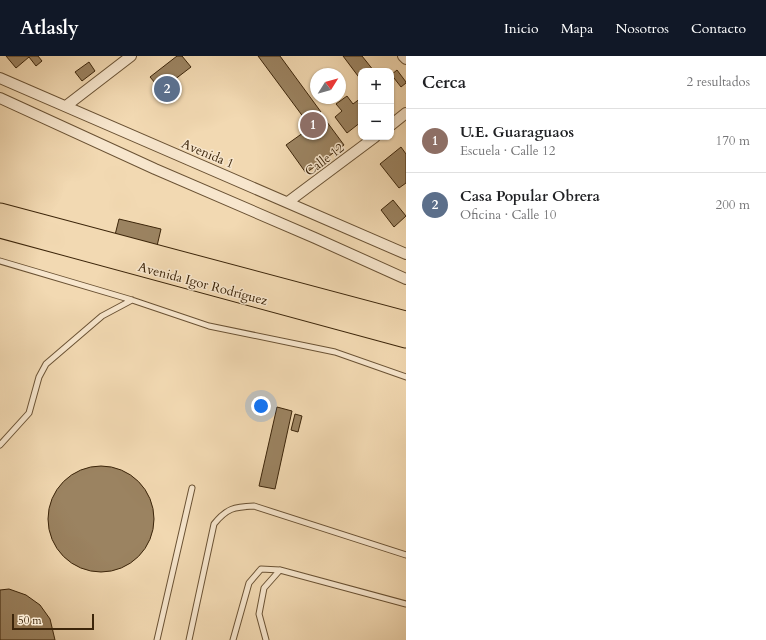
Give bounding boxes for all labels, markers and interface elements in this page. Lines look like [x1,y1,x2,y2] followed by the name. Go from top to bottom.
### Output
[20,15,79,41] text: Atlasly
[504,19,539,38] text: Inicio
[561,19,593,38] text: Mapa
[615,19,669,38] text: Nosotros
[691,19,746,38] text: Contacto
[310,68,346,104] north arrow
[358,68,394,140] map controls
[358,68,394,104] button: +
[422,71,466,94] text: Cerca
[686,73,750,91] text: 2 resultados
[154,74,180,104] pin: 2
[358,104,394,140] button: −
[300,110,326,140] pin: 1
[460,122,574,142] text: U.E. Guaraguaos
[432,132,438,150] text: 1
[716,132,750,150] text: 170 m
[179,135,237,173] street label: Avenida 1
[301,139,348,180] street label: Calle 12
[460,142,555,160] text: Escuela · Calle 12
[460,186,600,206] text: Casa Popular Obrera
[432,196,438,214] text: 2
[716,196,750,214] text: 200 m
[460,206,556,224] text: Oficina · Calle 10
[136,258,270,310] street label: Avenida Igor Rodríguez
[251,396,271,416] your location
[12,612,94,631] scale bar
[18,613,42,628] text: 50 m

